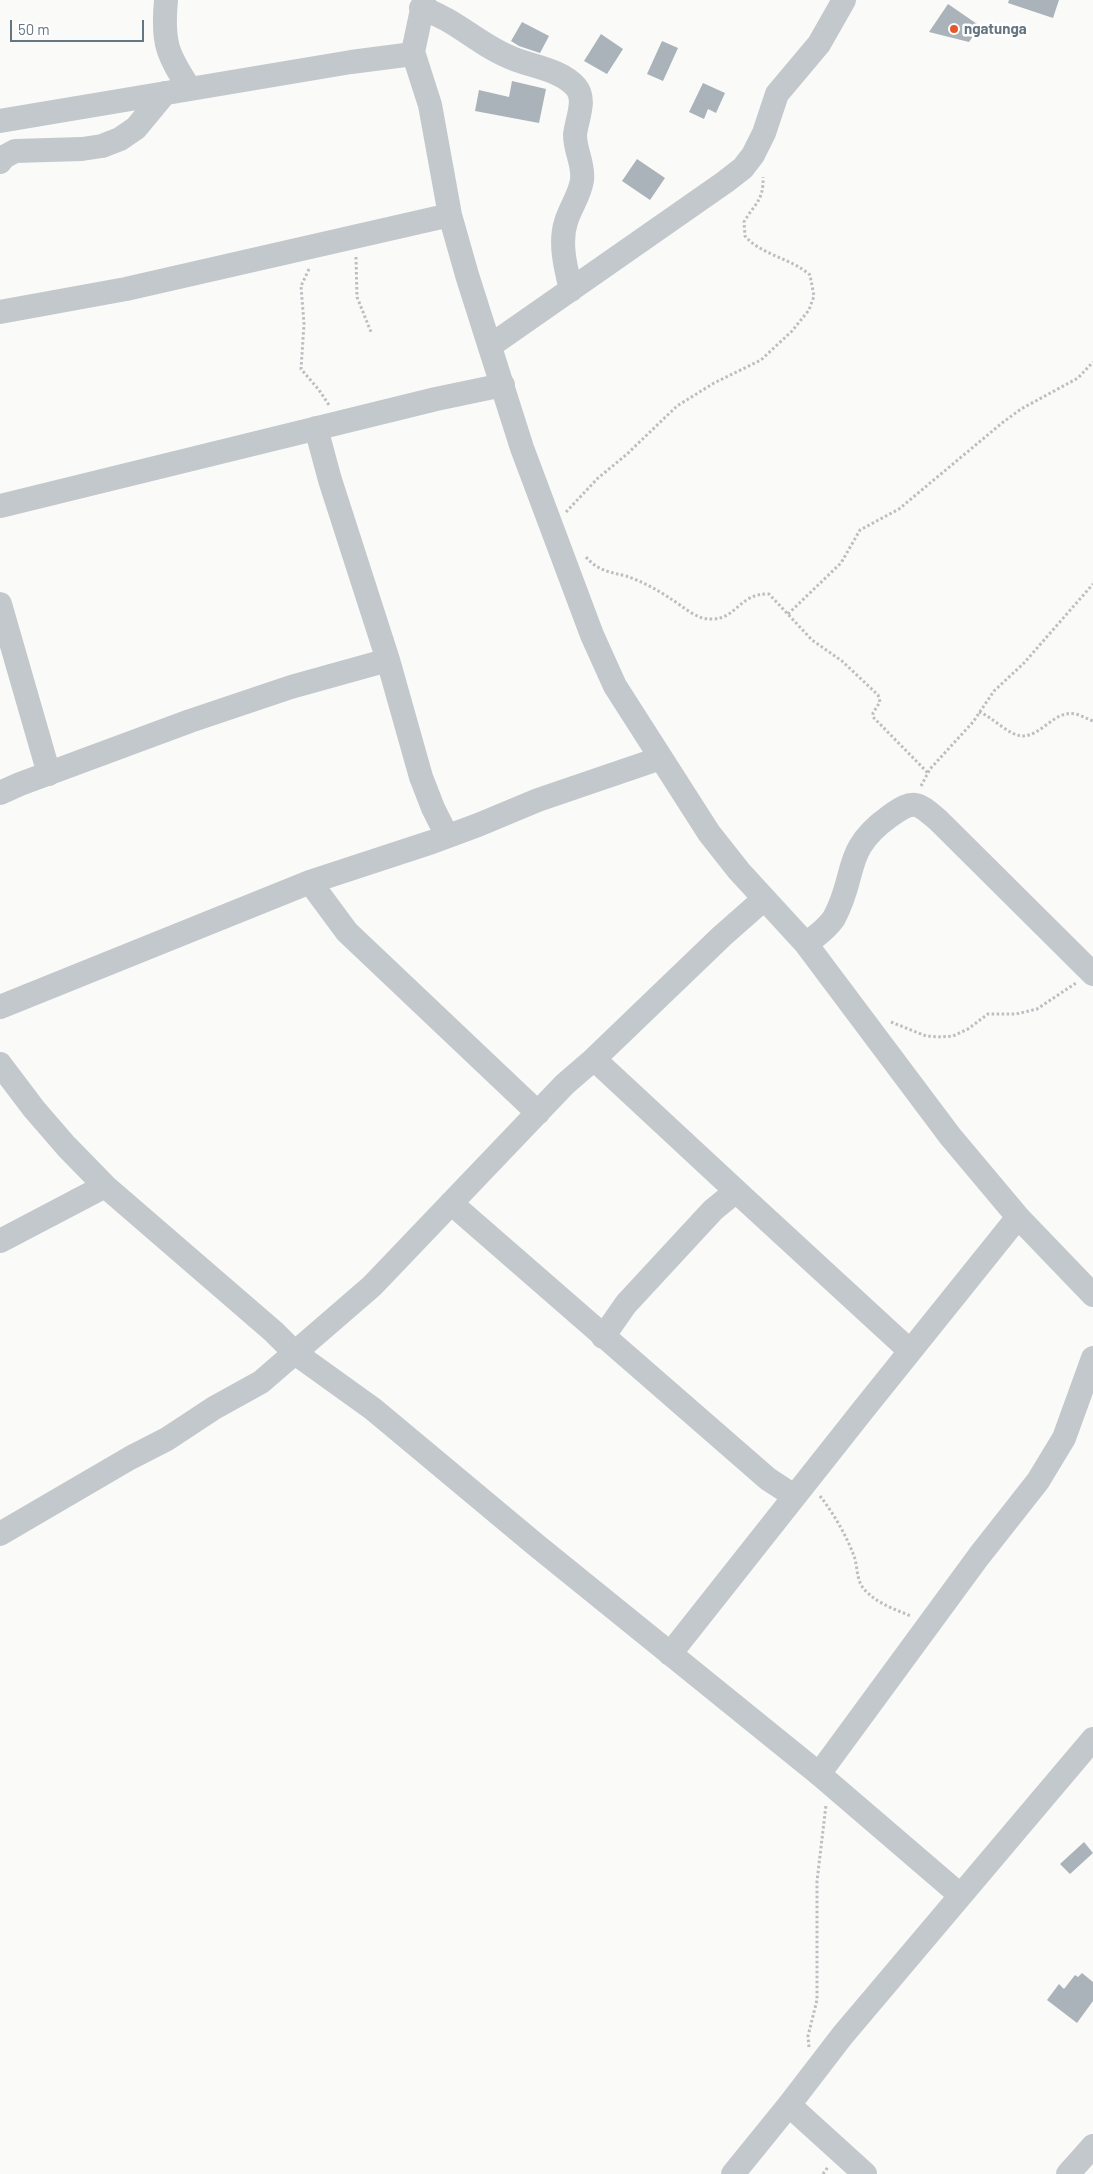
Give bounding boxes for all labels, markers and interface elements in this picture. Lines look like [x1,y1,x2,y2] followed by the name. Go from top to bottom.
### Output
[12,10,146,42] scale bar
[18,20,50,38] text: 50 m
[964,20,1027,38] place label: ngatunga
[948,23,960,35] marker: ngatunga

